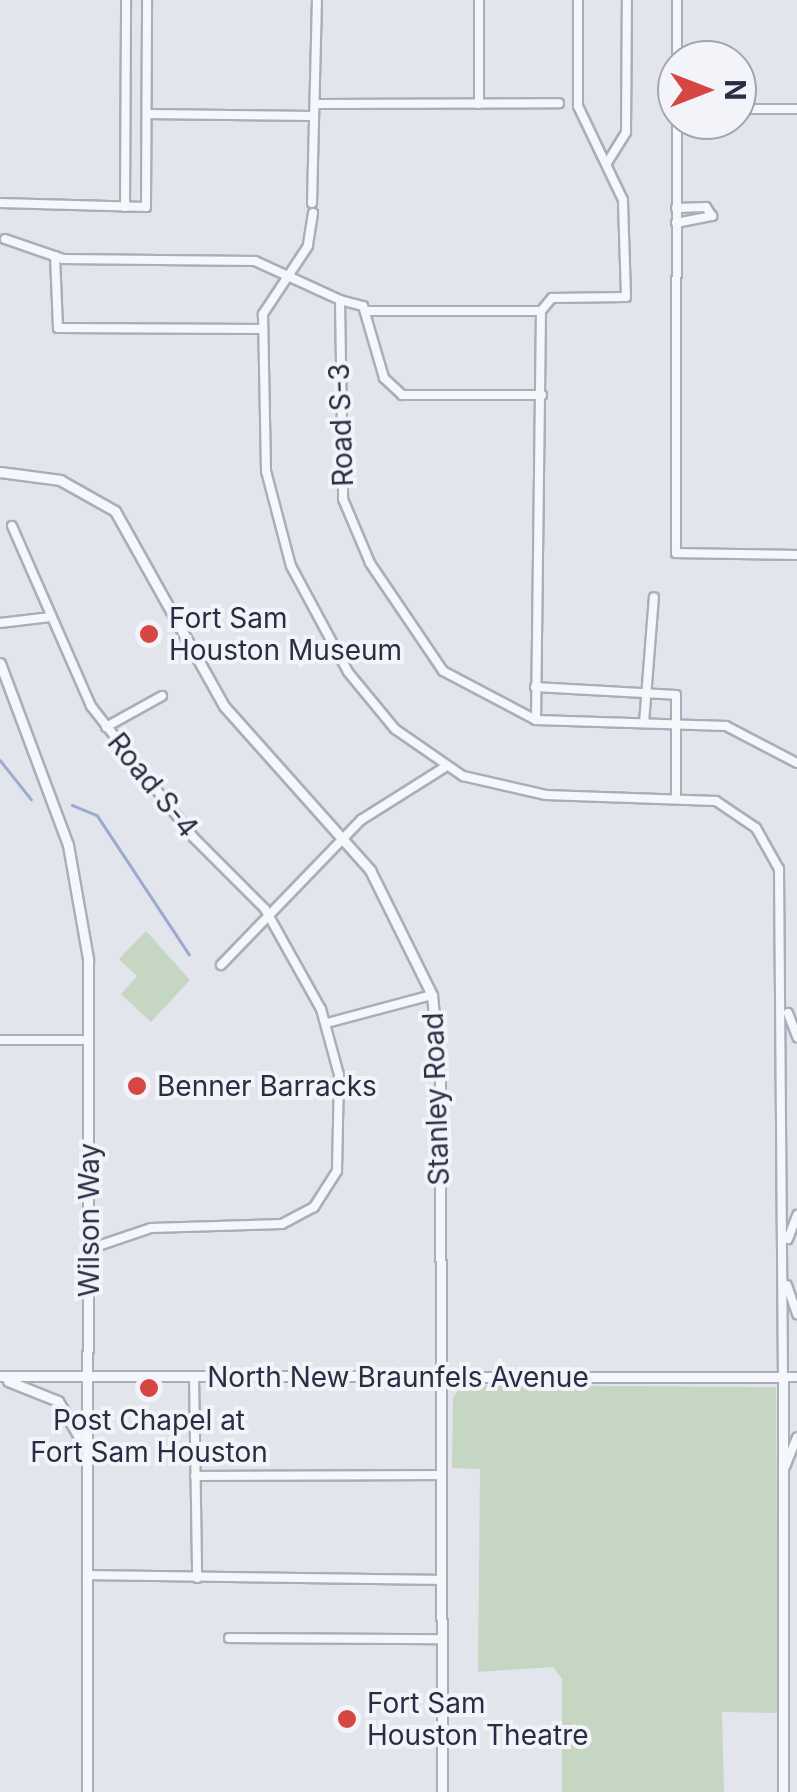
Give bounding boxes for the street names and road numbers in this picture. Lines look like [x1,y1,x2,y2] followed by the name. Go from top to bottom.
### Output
[322,363,360,487] street label: Road S-3
[101,726,205,844] street label: Road S-4
[416,1012,456,1186] street label: Stanley Road
[72,1143,106,1297] street label: Wilson Way
[207,1360,589,1394] street label: North New Braunfels Avenue

